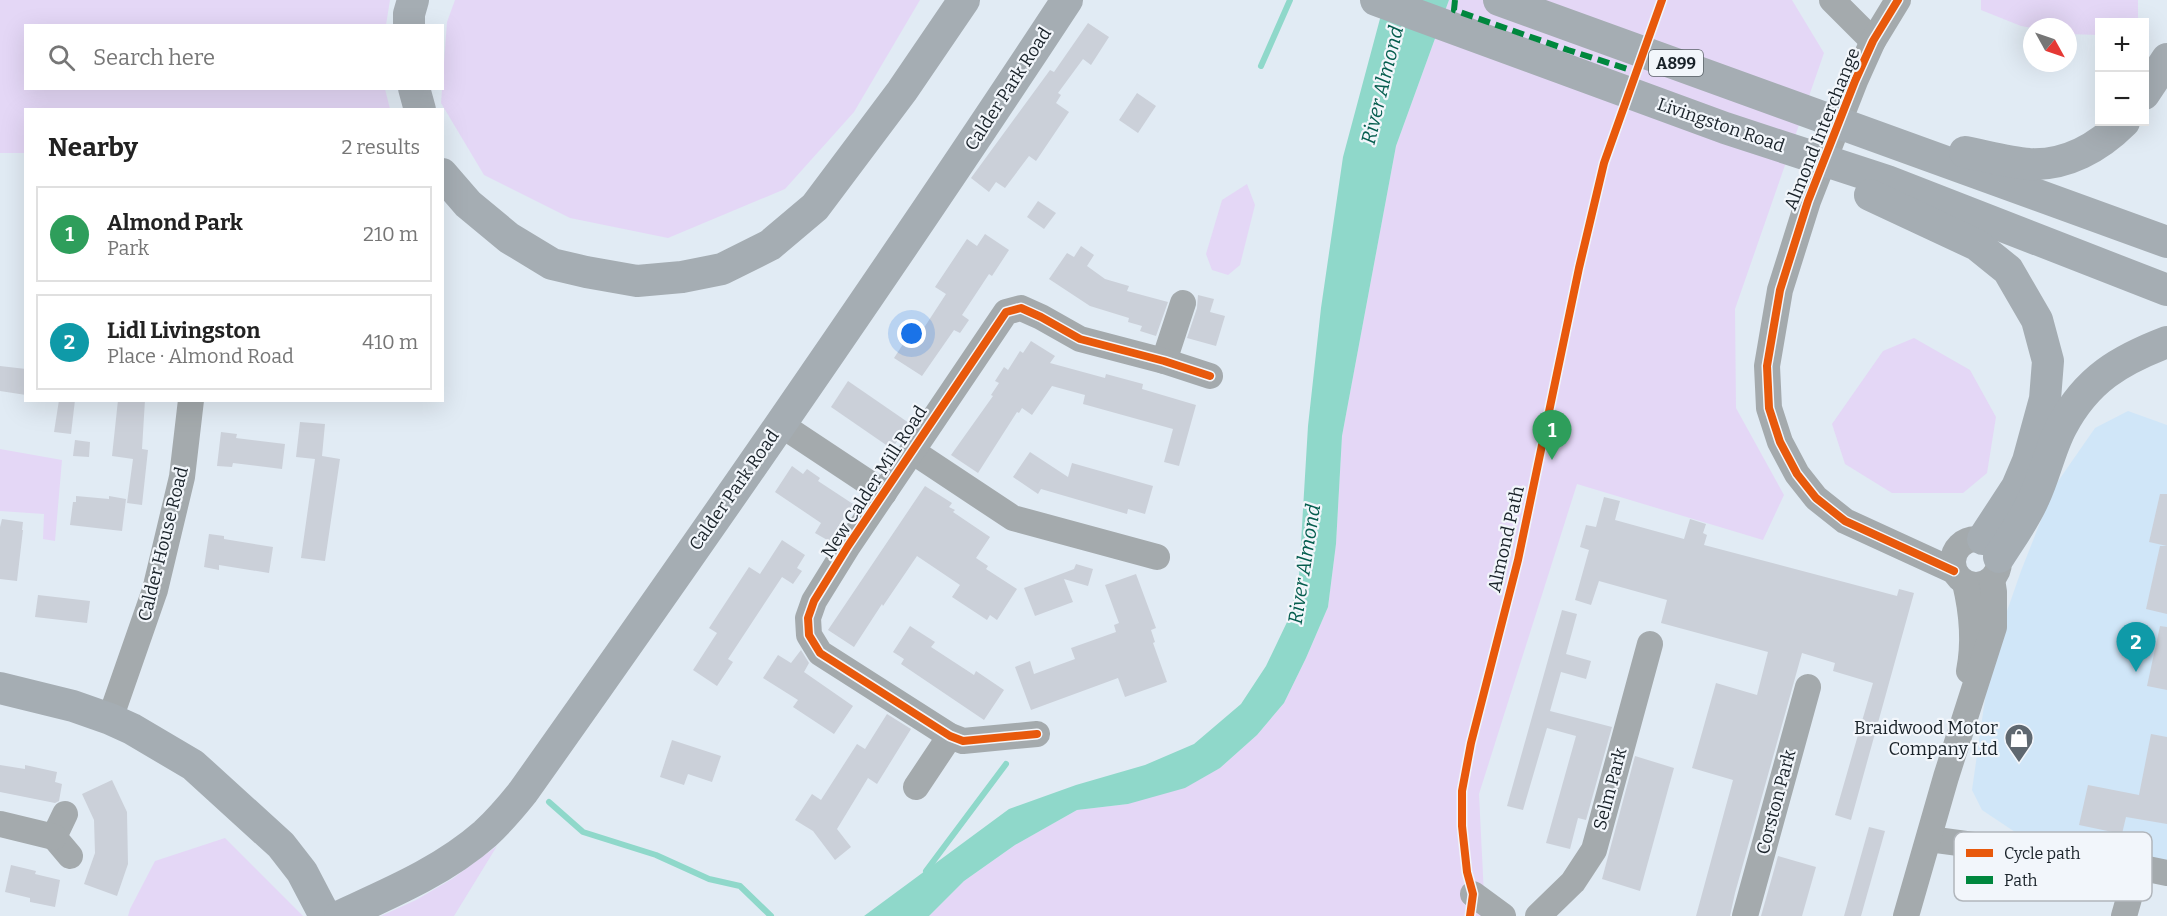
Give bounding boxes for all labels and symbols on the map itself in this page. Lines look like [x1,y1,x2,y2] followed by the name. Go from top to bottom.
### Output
[2023,18,2077,72] north arrow
[960,23,1056,155] street label: Calder Park Road
[1356,23,1408,147] water label: River Almond
[1779,45,1865,213] street label: Almond Interchange
[1649,50,1703,76] road number: A899
[1654,93,1788,157] street label: Livingston Road
[897,319,926,348] your location
[816,401,932,562] street label: New Calder Mill Road
[1532,410,1572,460] pin: 1
[684,425,784,555] street label: Calder Park Road
[133,464,193,623] street label: Calder House Road
[1483,484,1529,594] street label: Almond Path
[1283,502,1325,626] water label: River Almond
[2116,622,2156,672] pin: 2
[1854,717,1998,760] place label: Braidwood Motor Company Ltd
[2003,722,2035,764] shop icon: Braidwood Motor Company Ltd
[1588,745,1632,833] street label: Selm Park
[1751,747,1801,857] street label: Corston Park
[1954,832,2152,901] legend
[2004,844,2080,863] text: Cycle path
[2004,871,2038,890] text: Path

